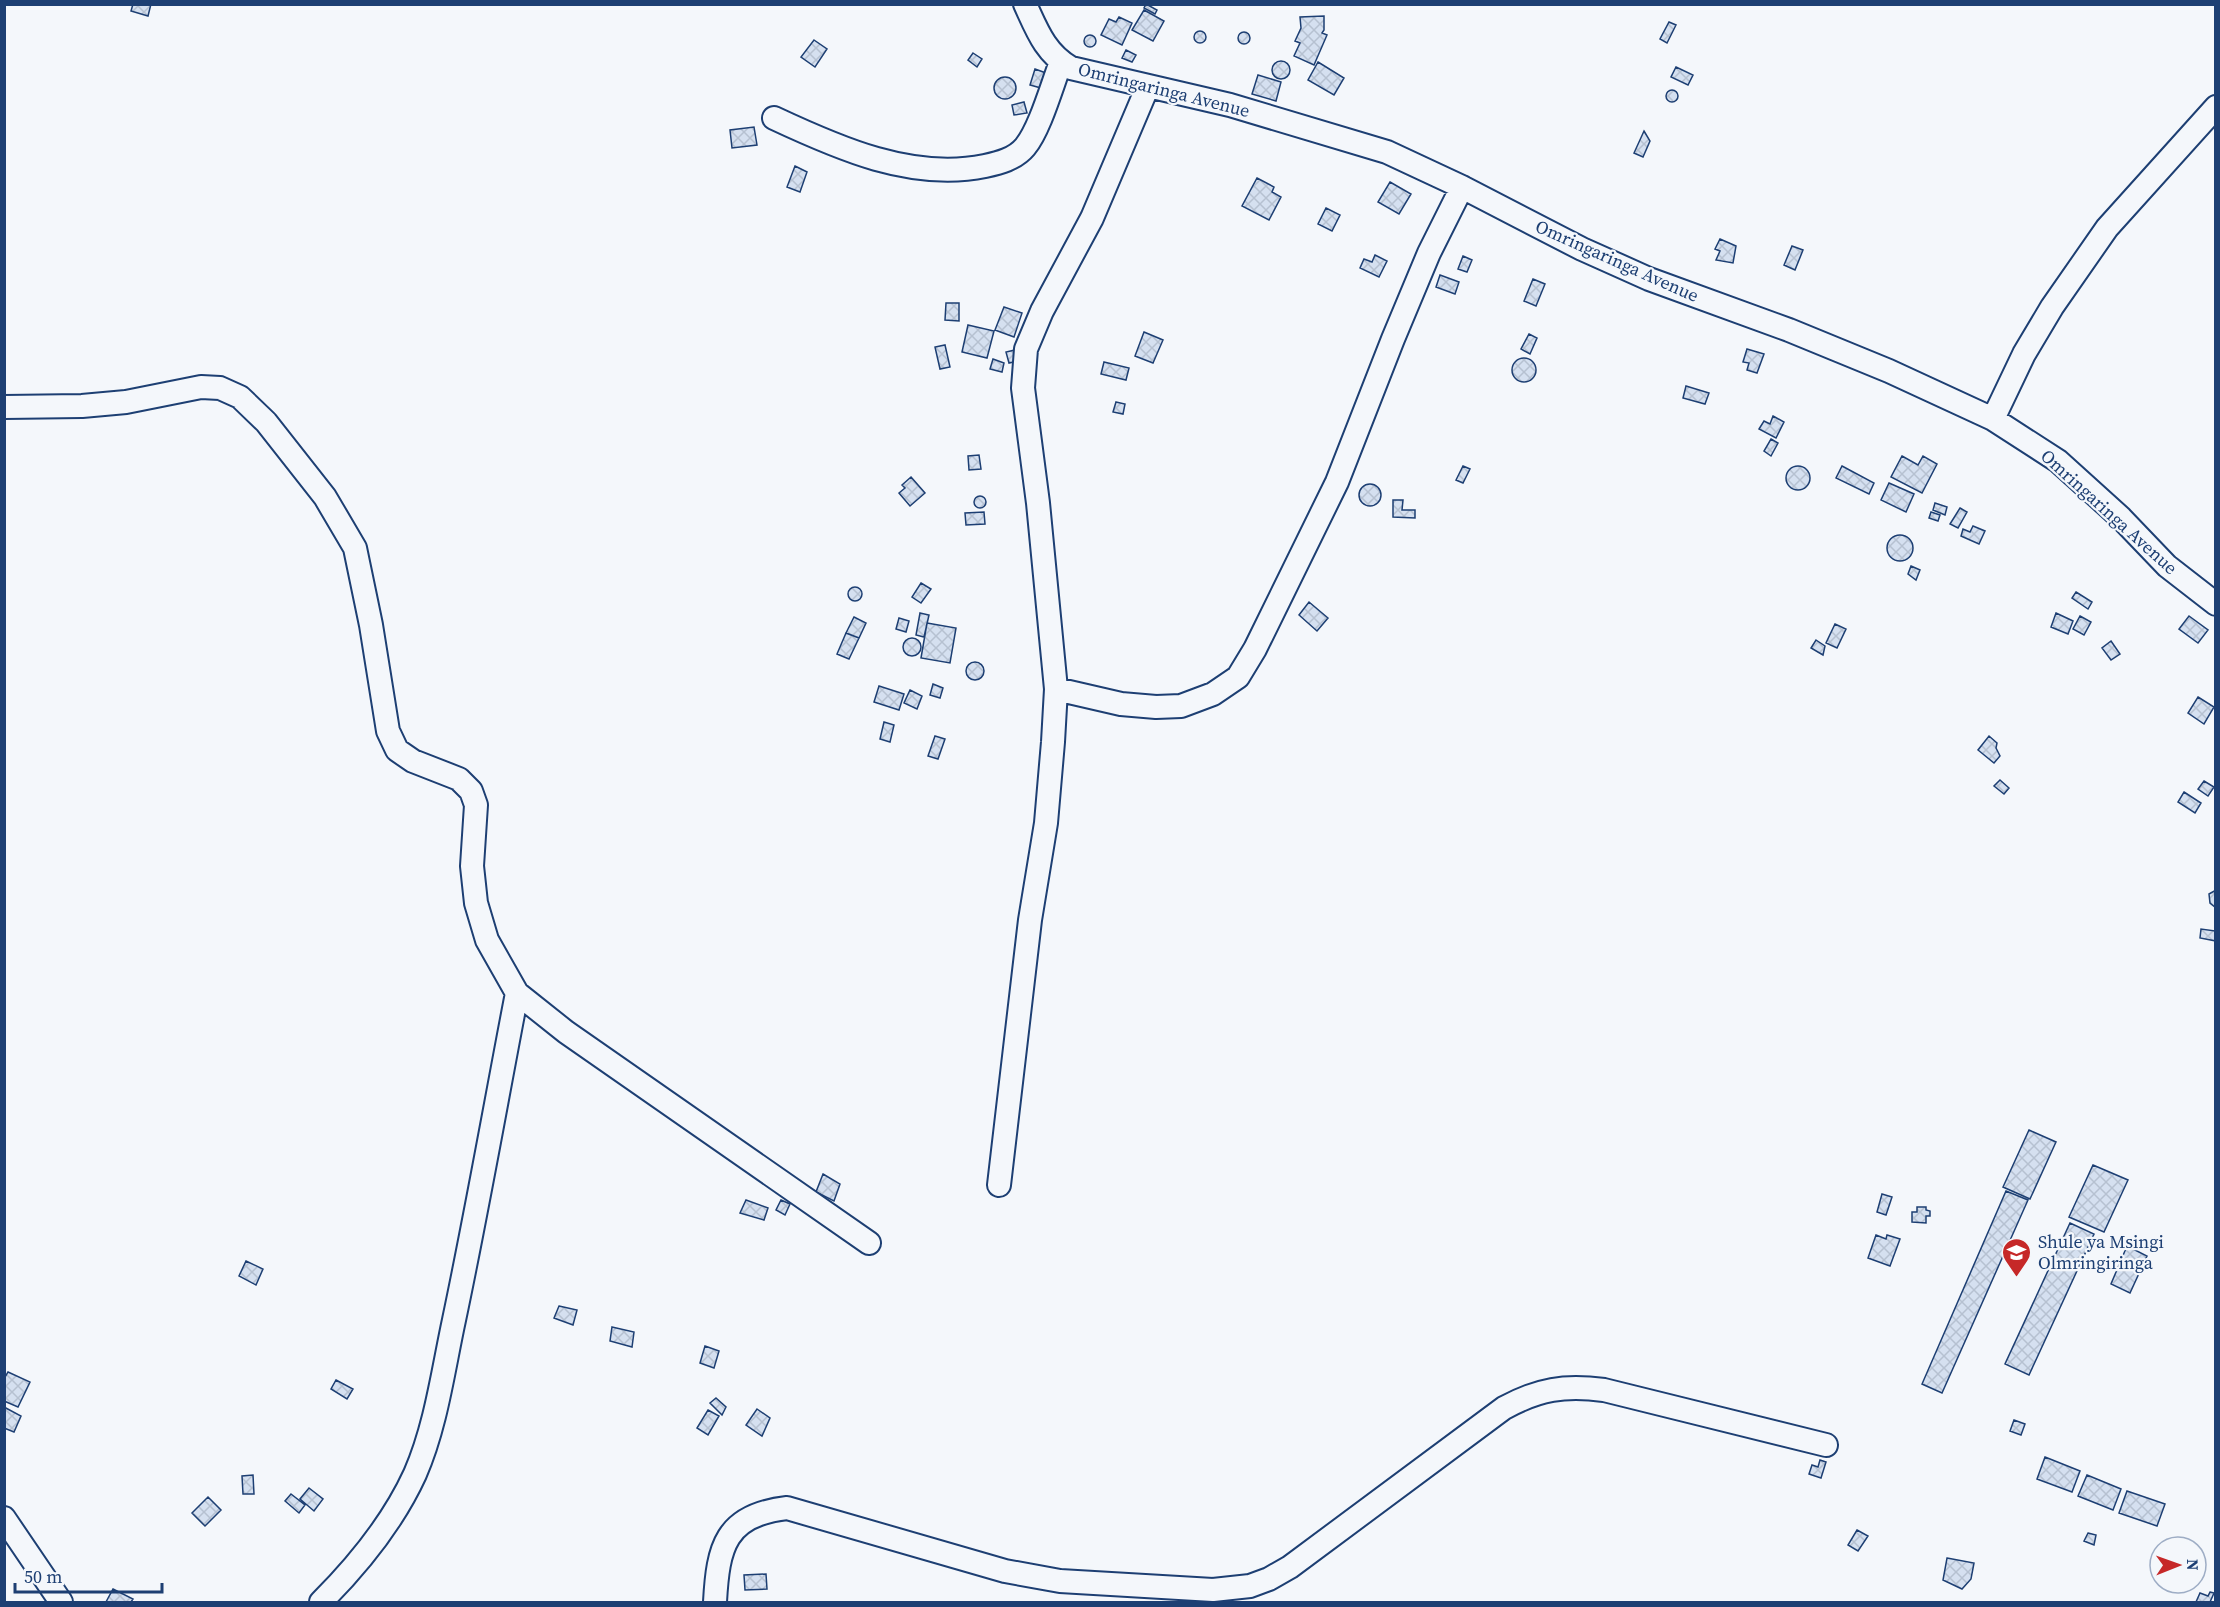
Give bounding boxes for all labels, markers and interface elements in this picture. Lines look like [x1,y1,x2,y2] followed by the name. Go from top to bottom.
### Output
[1076,56,1253,123] street label: Omringaringa Avenue
[1532,213,1703,308] street label: Omringaringa Avenue
[2036,443,2183,580] street label: Omringaringa Avenue
[2038,1229,2164,1275] place label: Shule ya Msingi Olmringiringa
[2001,1236,2033,1278] school or university icon: Shule ya Msingi Olmringiringa
[2148,1535,2208,1595] north arrow
[15,1556,162,1594] scale bar
[2182,1559,2204,1571] text: N
[24,1564,62,1589] text: 50 m

